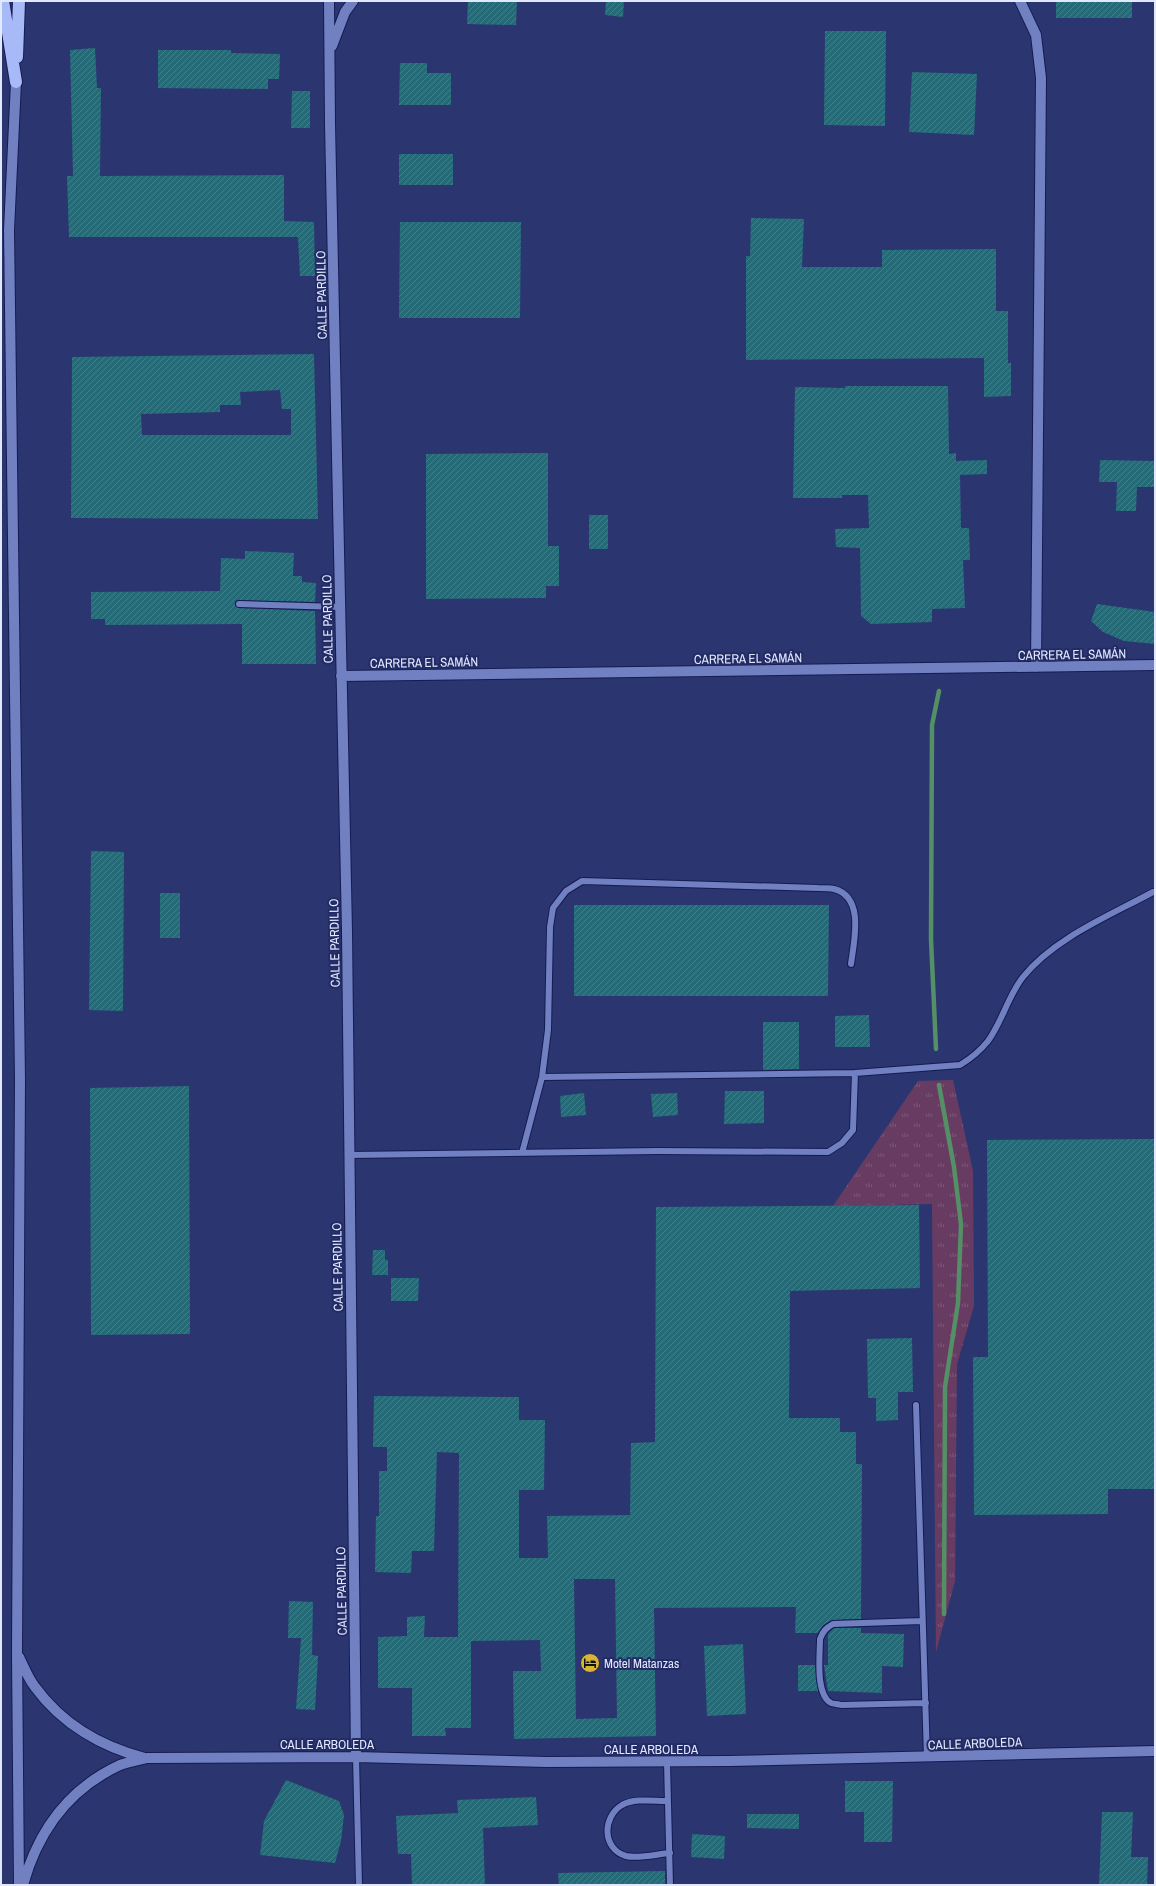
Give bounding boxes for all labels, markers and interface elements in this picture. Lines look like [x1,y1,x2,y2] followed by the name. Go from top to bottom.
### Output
[312,251,331,339] street label: CALLE PARDILLO
[318,575,337,663] street label: CALLE PARDILLO
[1018,645,1126,664] street label: CARRERA EL SAMÁN
[694,649,802,668] street label: CARRERA EL SAMÁN
[370,653,478,672] street label: CARRERA EL SAMÁN
[325,899,344,987] street label: CALLE PARDILLO
[328,1223,347,1311] street label: CALLE PARDILLO
[332,1547,351,1635] street label: CALLE PARDILLO
[579,1652,601,1674] hotel icon: Motel Matanzas
[604,1655,679,1672] place label: Motel Matanzas
[928,1733,1023,1754] street label: CALLE ARBOLEDA
[280,1736,375,1753] street label: CALLE ARBOLEDA
[604,1741,699,1758] street label: CALLE ARBOLEDA

